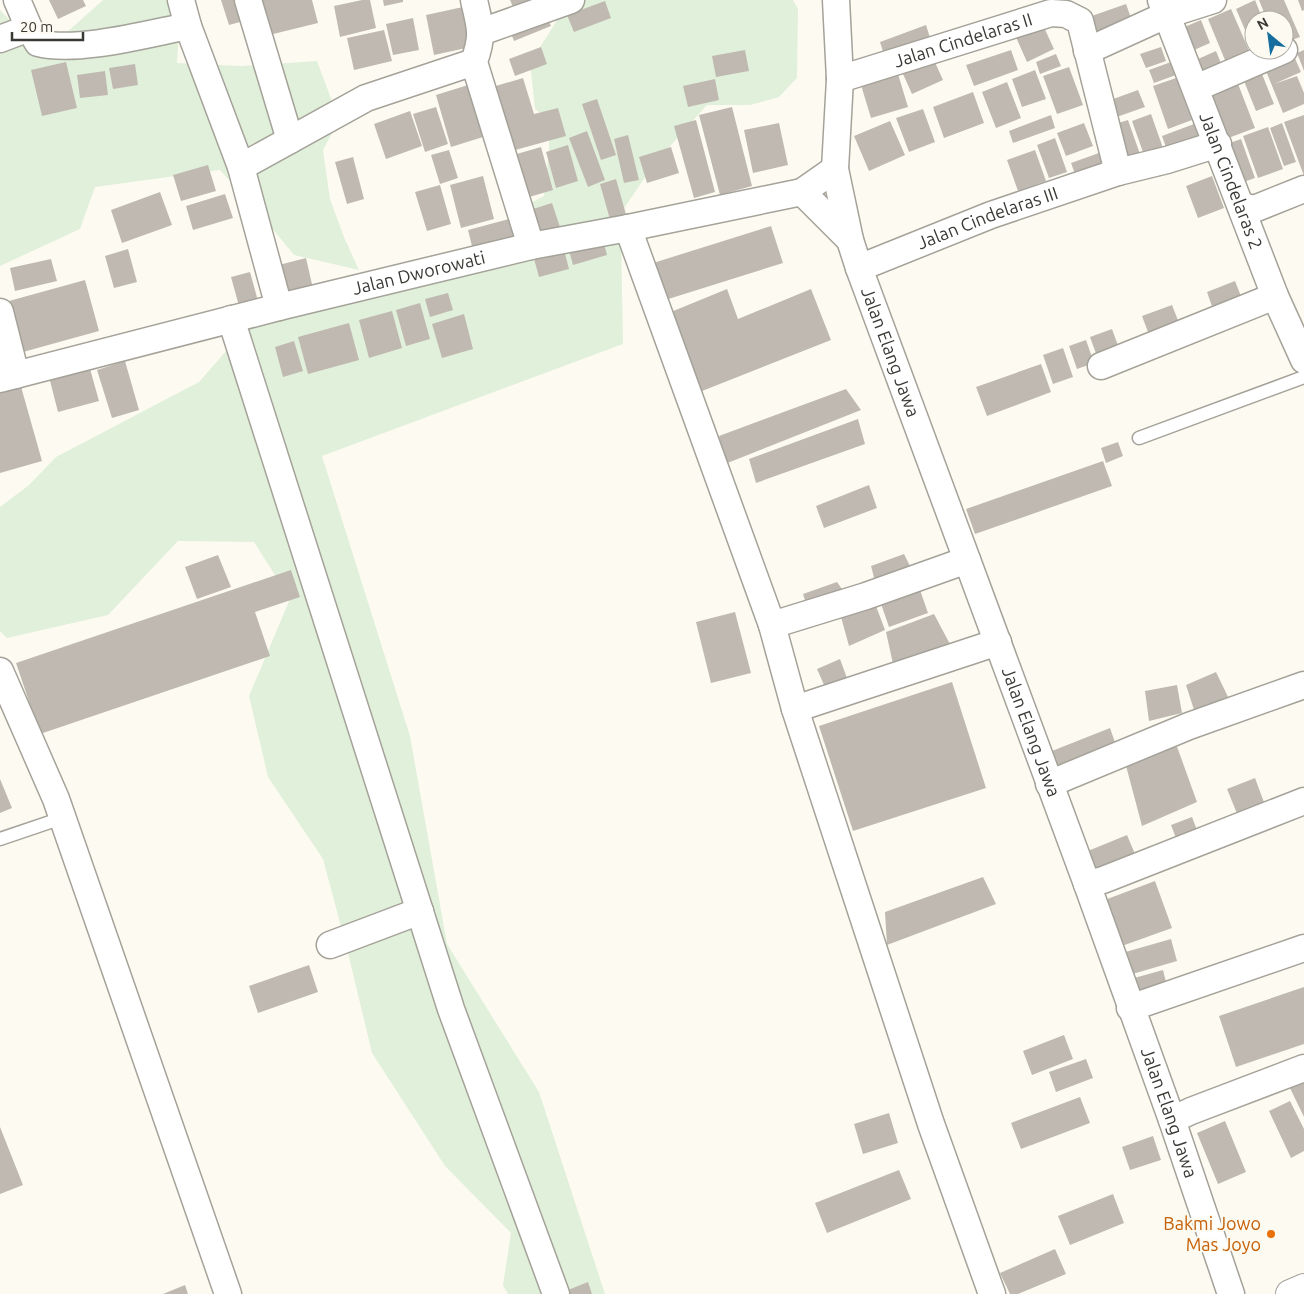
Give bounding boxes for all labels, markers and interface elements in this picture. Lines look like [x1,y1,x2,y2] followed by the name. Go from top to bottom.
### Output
[891,8,1035,71] street label: Jalan Cindelaras II
[12,10,84,42] scale bar
[1244,10,1294,60] north arrow
[1254,14,1271,33] text: N
[20,18,53,35] text: 20 m
[1196,109,1267,252] street label: Jalan Cindelaras 2
[914,182,1060,253] street label: Jalan Cindelaras III
[350,246,487,298] street label: Jalan Dworowati
[858,284,924,419] street label: Jalan Elang Jawa
[999,664,1065,799] street label: Jalan Elang Jawa
[1138,1044,1202,1180] street label: Jalan Elang Jawa
[1163,1213,1261,1254] place label: Bakmi Jowo Mas Joyo
[1265,1228,1277,1240] marker: Bakmi Jowo Mas Joyo

